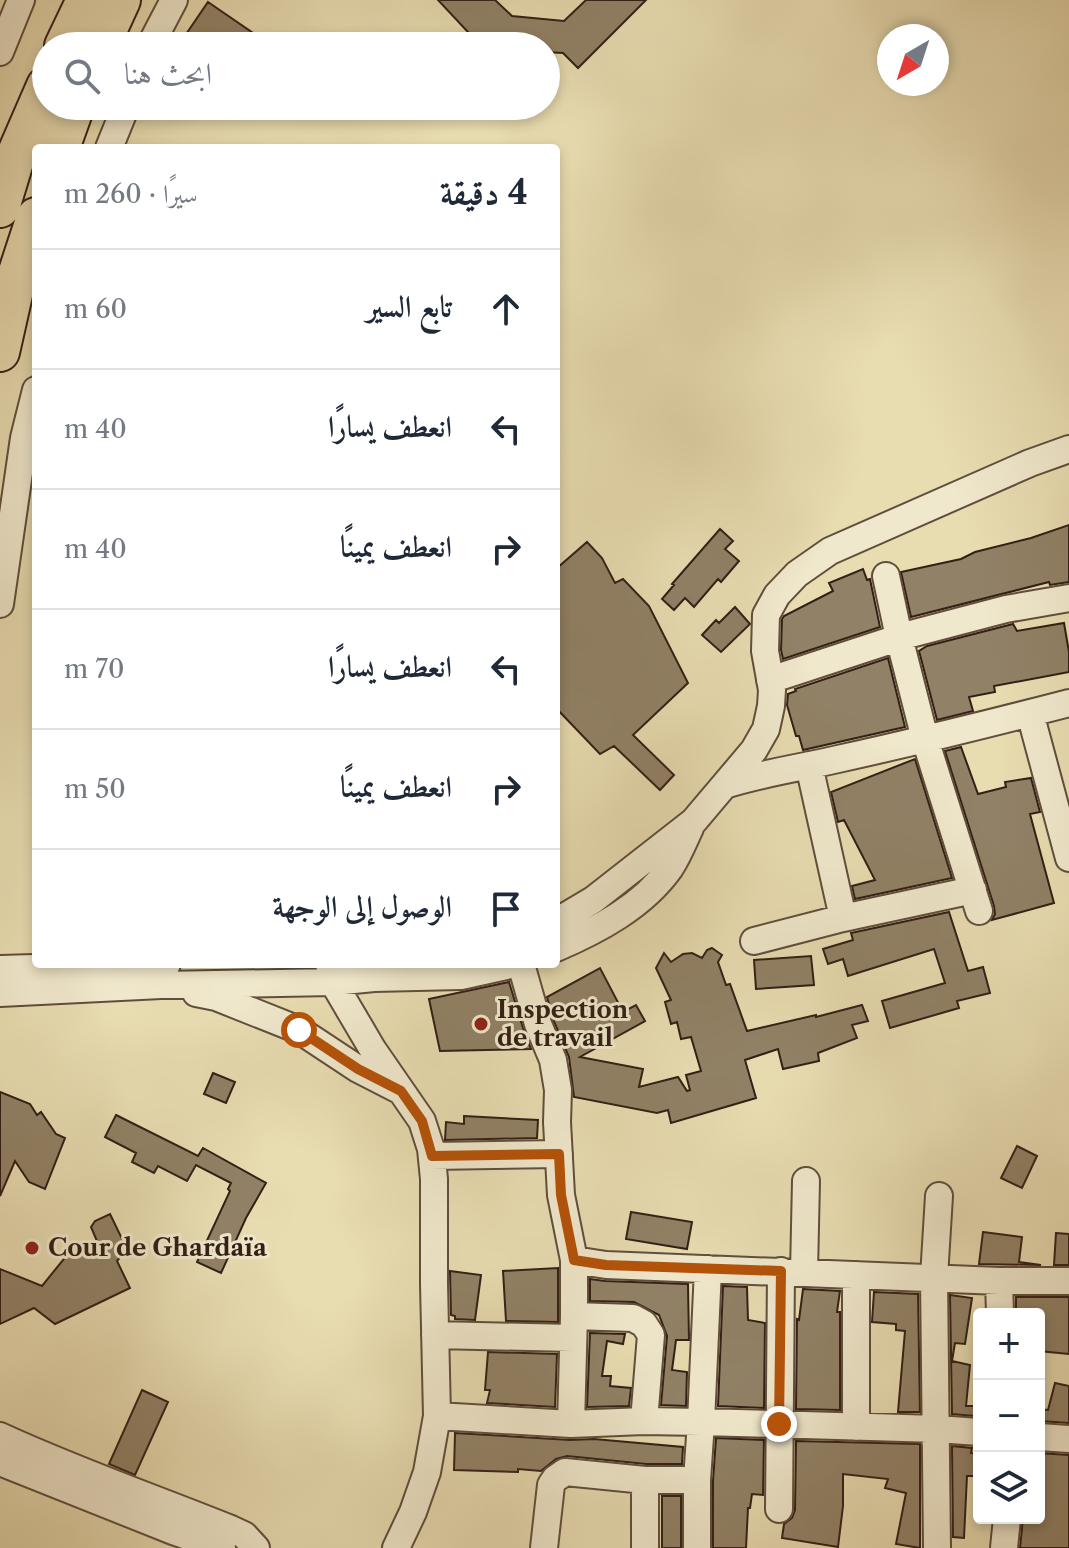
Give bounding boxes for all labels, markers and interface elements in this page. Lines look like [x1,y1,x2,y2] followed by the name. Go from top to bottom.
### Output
[877,24,949,96] north arrow
[32,32,560,120] search box
[60,54,104,98] icon: search
[124,55,212,92] text: ابحث هنا
[440,171,528,213] text: 4 دقيقة
[64,178,198,210] text: سيرًا · 260 m
[484,287,528,331] icon: ahead
[366,288,452,325] text: تابع السير
[64,293,127,325] text: 60 m
[484,407,528,451] icon: left
[328,408,452,445] text: انعطف يسارًا
[64,413,127,445] text: 40 m
[484,527,528,571] icon: right
[340,528,452,565] text: انعطف يمينًا
[64,533,127,565] text: 40 m
[484,647,528,691] icon: left
[328,648,452,685] text: انعطف يسارًا
[64,653,124,685] text: 70 m
[484,767,528,811] icon: right
[340,768,452,805] text: انعطف يمينًا
[64,773,126,805] text: 50 m
[484,887,528,931] icon: arrive
[273,888,452,925] text: الوصول إلى الوجهة
[497,995,629,1052] place label: Inspection de travail
[281,1012,317,1048] route start
[472,1015,490,1033] marker: Inspection de travail
[48,1233,268,1262] place label: Cour de Ghardaïa
[23,1239,41,1257] marker: Cour de Ghardaïa
[973,1308,1045,1524] map controls
[973,1308,1045,1380] button: +
[973,1380,1045,1452] button: −
[761,1406,797,1442] route end
[973,1452,1045,1524] button: layers

